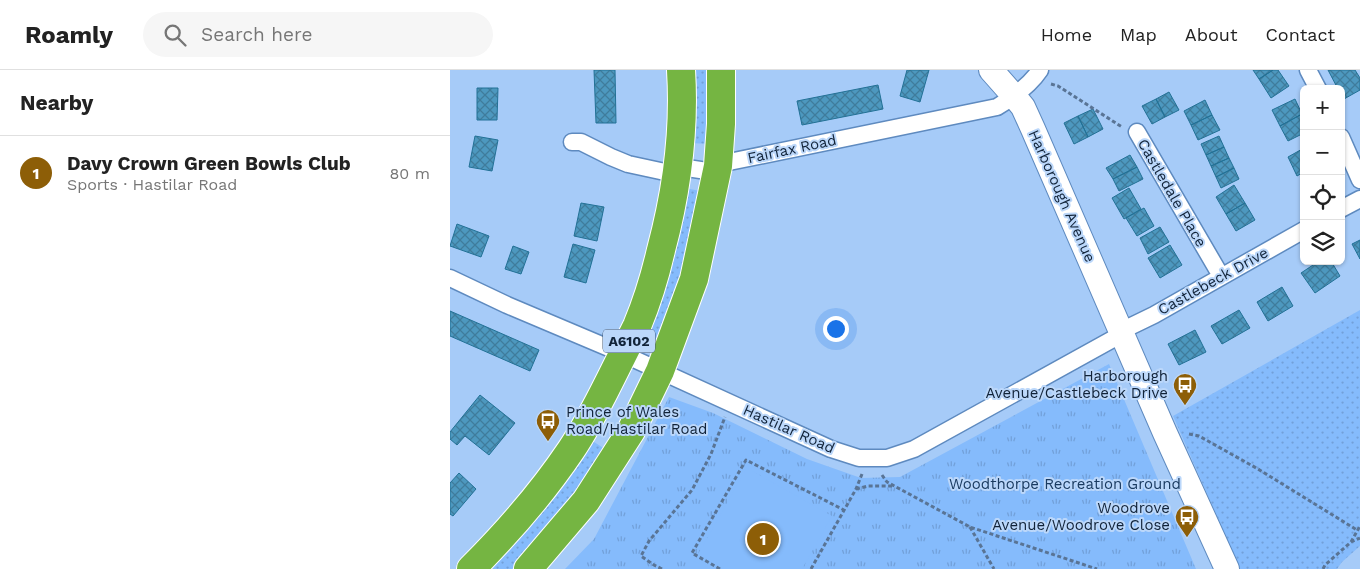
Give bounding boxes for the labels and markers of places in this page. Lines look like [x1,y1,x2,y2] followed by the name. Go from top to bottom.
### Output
[985,367,1168,402] place label: Harborough Avenue/Castlebeck Drive
[1172,372,1198,406] bus stop icon: Harborough Avenue/Castlebeck Drive
[566,403,707,438] place label: Prince of Wales Road/Hastilar Road
[535,408,561,442] bus stop icon: Prince of Wales Road/Hastilar Road
[992,499,1170,534] place label: Woodrove Avenue/Woodrove Close
[1174,504,1200,538] bus stop icon: Woodrove Avenue/Woodrove Close
[747,520,779,558] pin: 1

